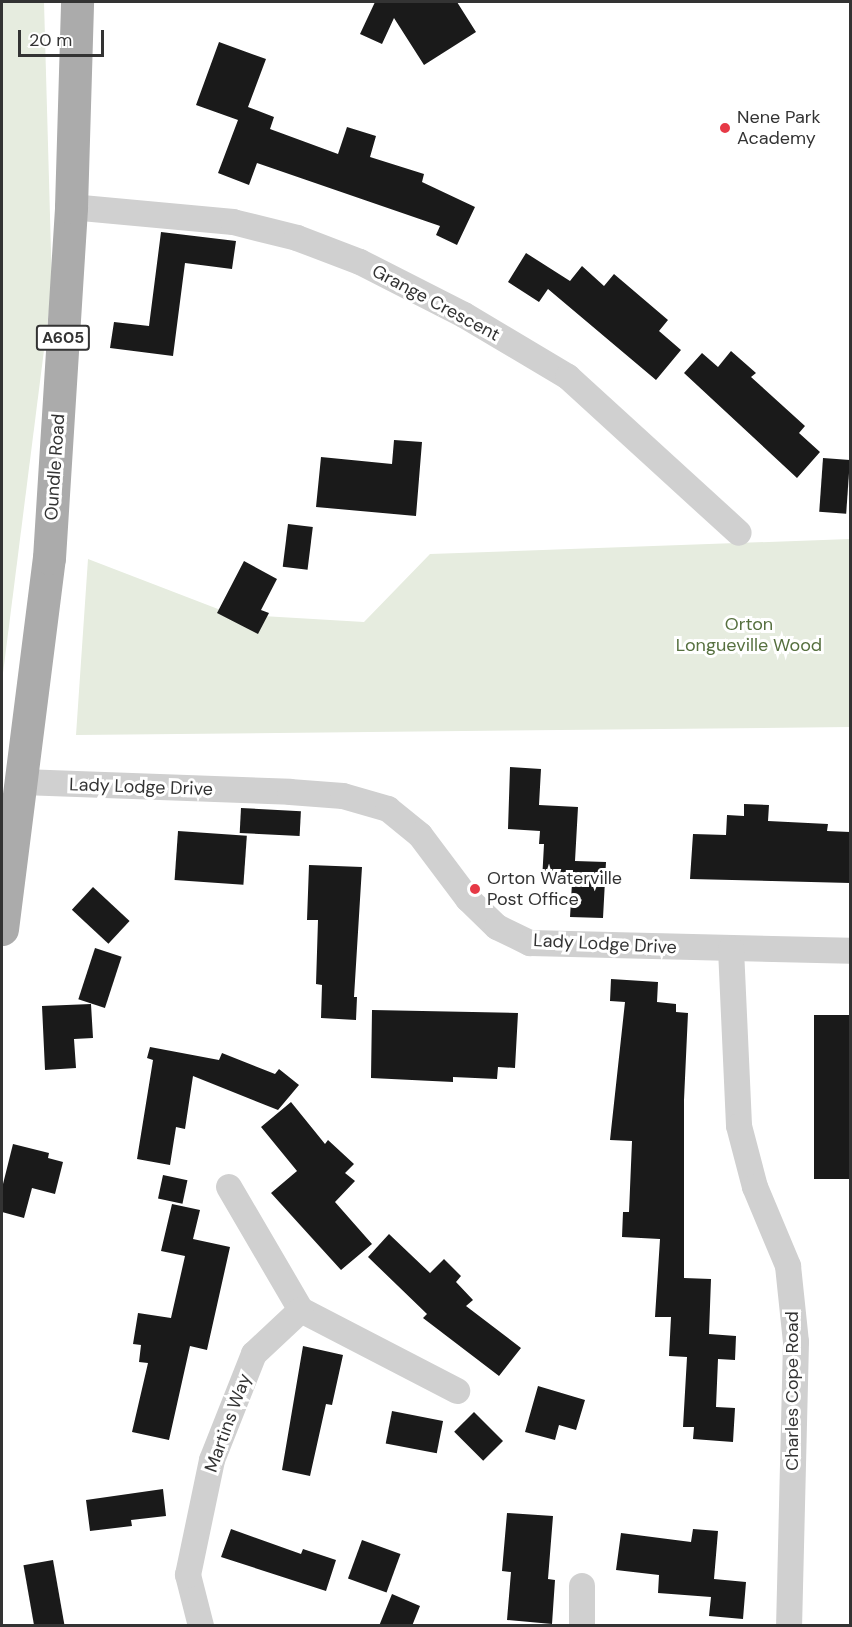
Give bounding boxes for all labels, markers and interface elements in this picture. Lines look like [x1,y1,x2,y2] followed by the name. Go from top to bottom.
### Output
[21,18,106,56] scale bar
[29,28,72,52] text: 20 m
[737,107,821,150] place label: Nene Park Academy
[718,121,732,135] marker: Nene Park Academy
[368,260,504,346] street label: Grange Crescent
[34,325,92,351] road number: A605
[41,413,69,521] street label: Oundle Road
[676,614,822,656] park label: Orton Longueville Wood
[69,774,213,800] street label: Lady Lodge Drive
[487,868,622,910] place label: Orton Waterville Post Office
[468,882,482,896] marker: Orton Waterville Post Office
[533,929,677,959] street label: Lady Lodge Drive
[781,1311,803,1471] street label: Charles Cope Road
[200,1371,256,1475] street label: Martins Way

